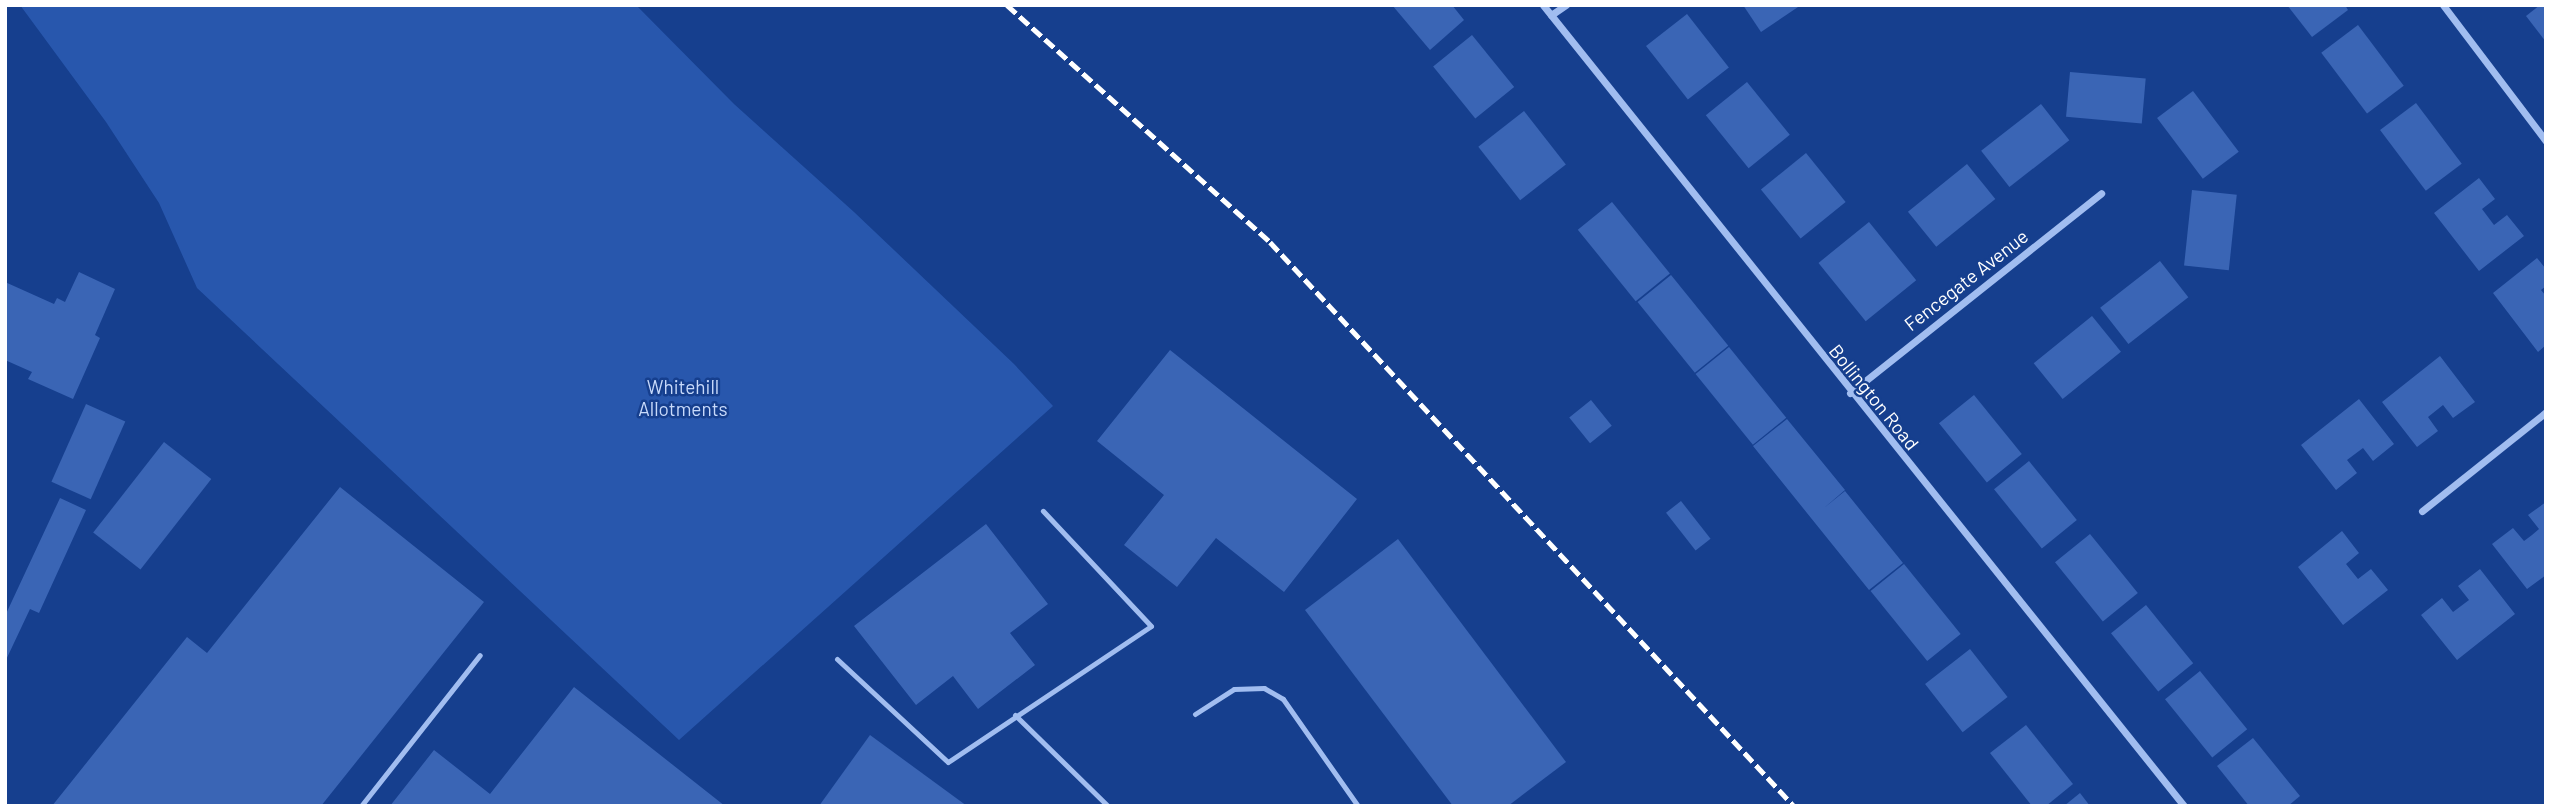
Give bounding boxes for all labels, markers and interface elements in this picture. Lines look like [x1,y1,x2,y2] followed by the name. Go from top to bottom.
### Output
[1900,225,2032,335] street label: Fencegate Avenue
[1824,340,1924,454] street label: Bollington Road
[638,376,728,420] park label: Whitehill Allotments

